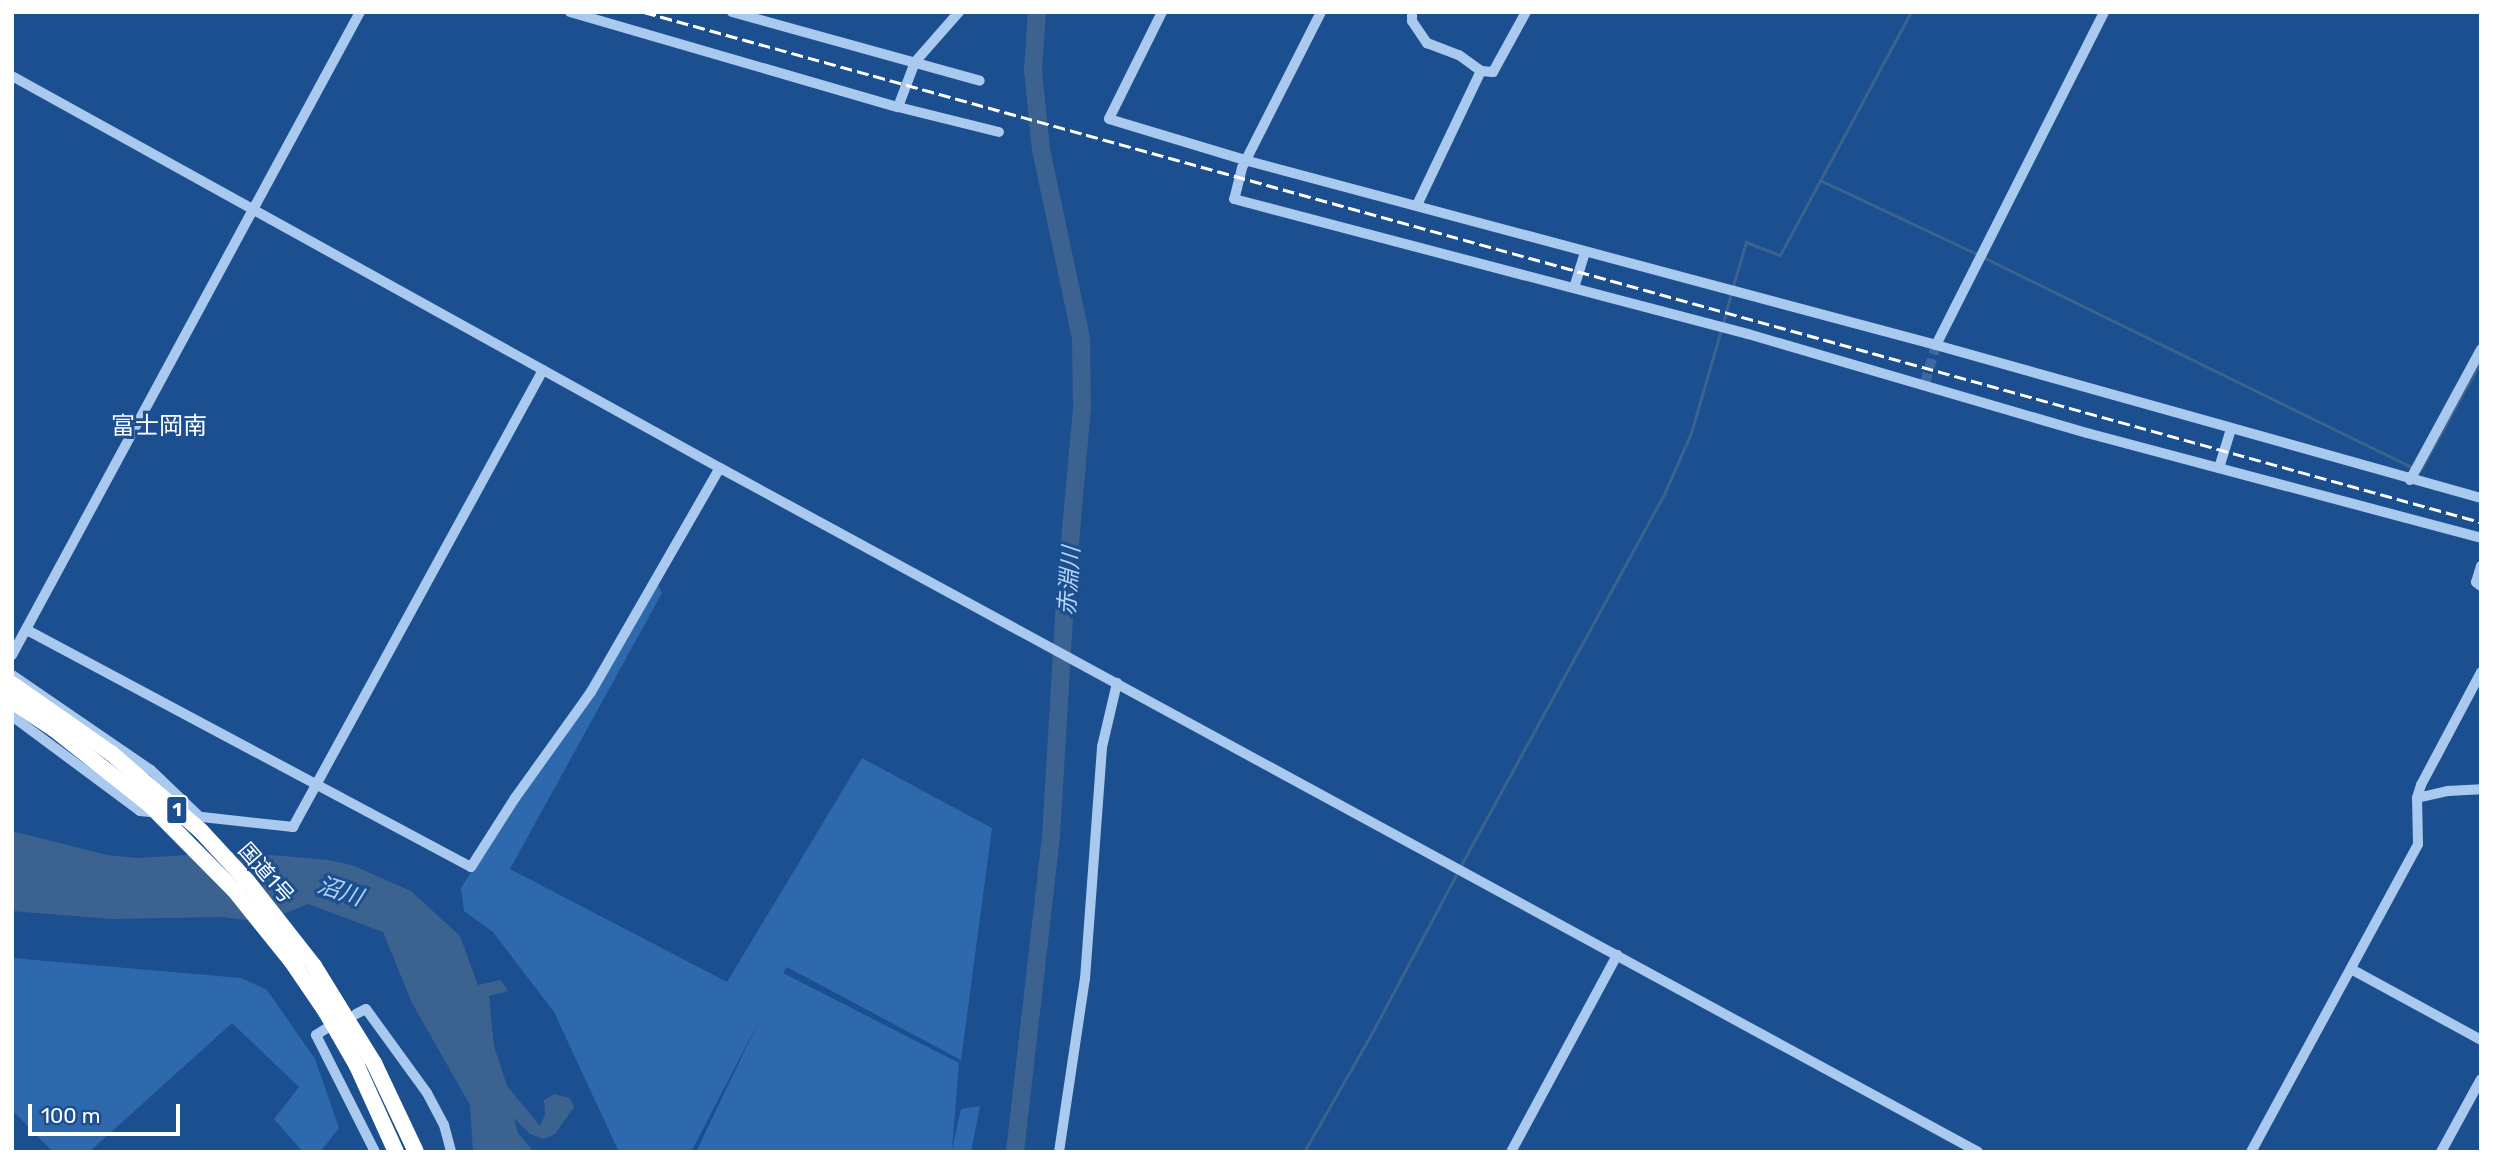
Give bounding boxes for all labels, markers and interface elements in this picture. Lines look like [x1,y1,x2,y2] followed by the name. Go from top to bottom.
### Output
[111,413,207,441] district label: 富士岡南
[1053,546,1085,616] water label: 赤淵川
[165,794,189,825] road number: 1
[233,838,299,908] street label: 国道1号
[314,871,366,911] water label: 沼川
[32,1090,184,1134] scale bar
[41,1103,100,1128] text: 100 m

